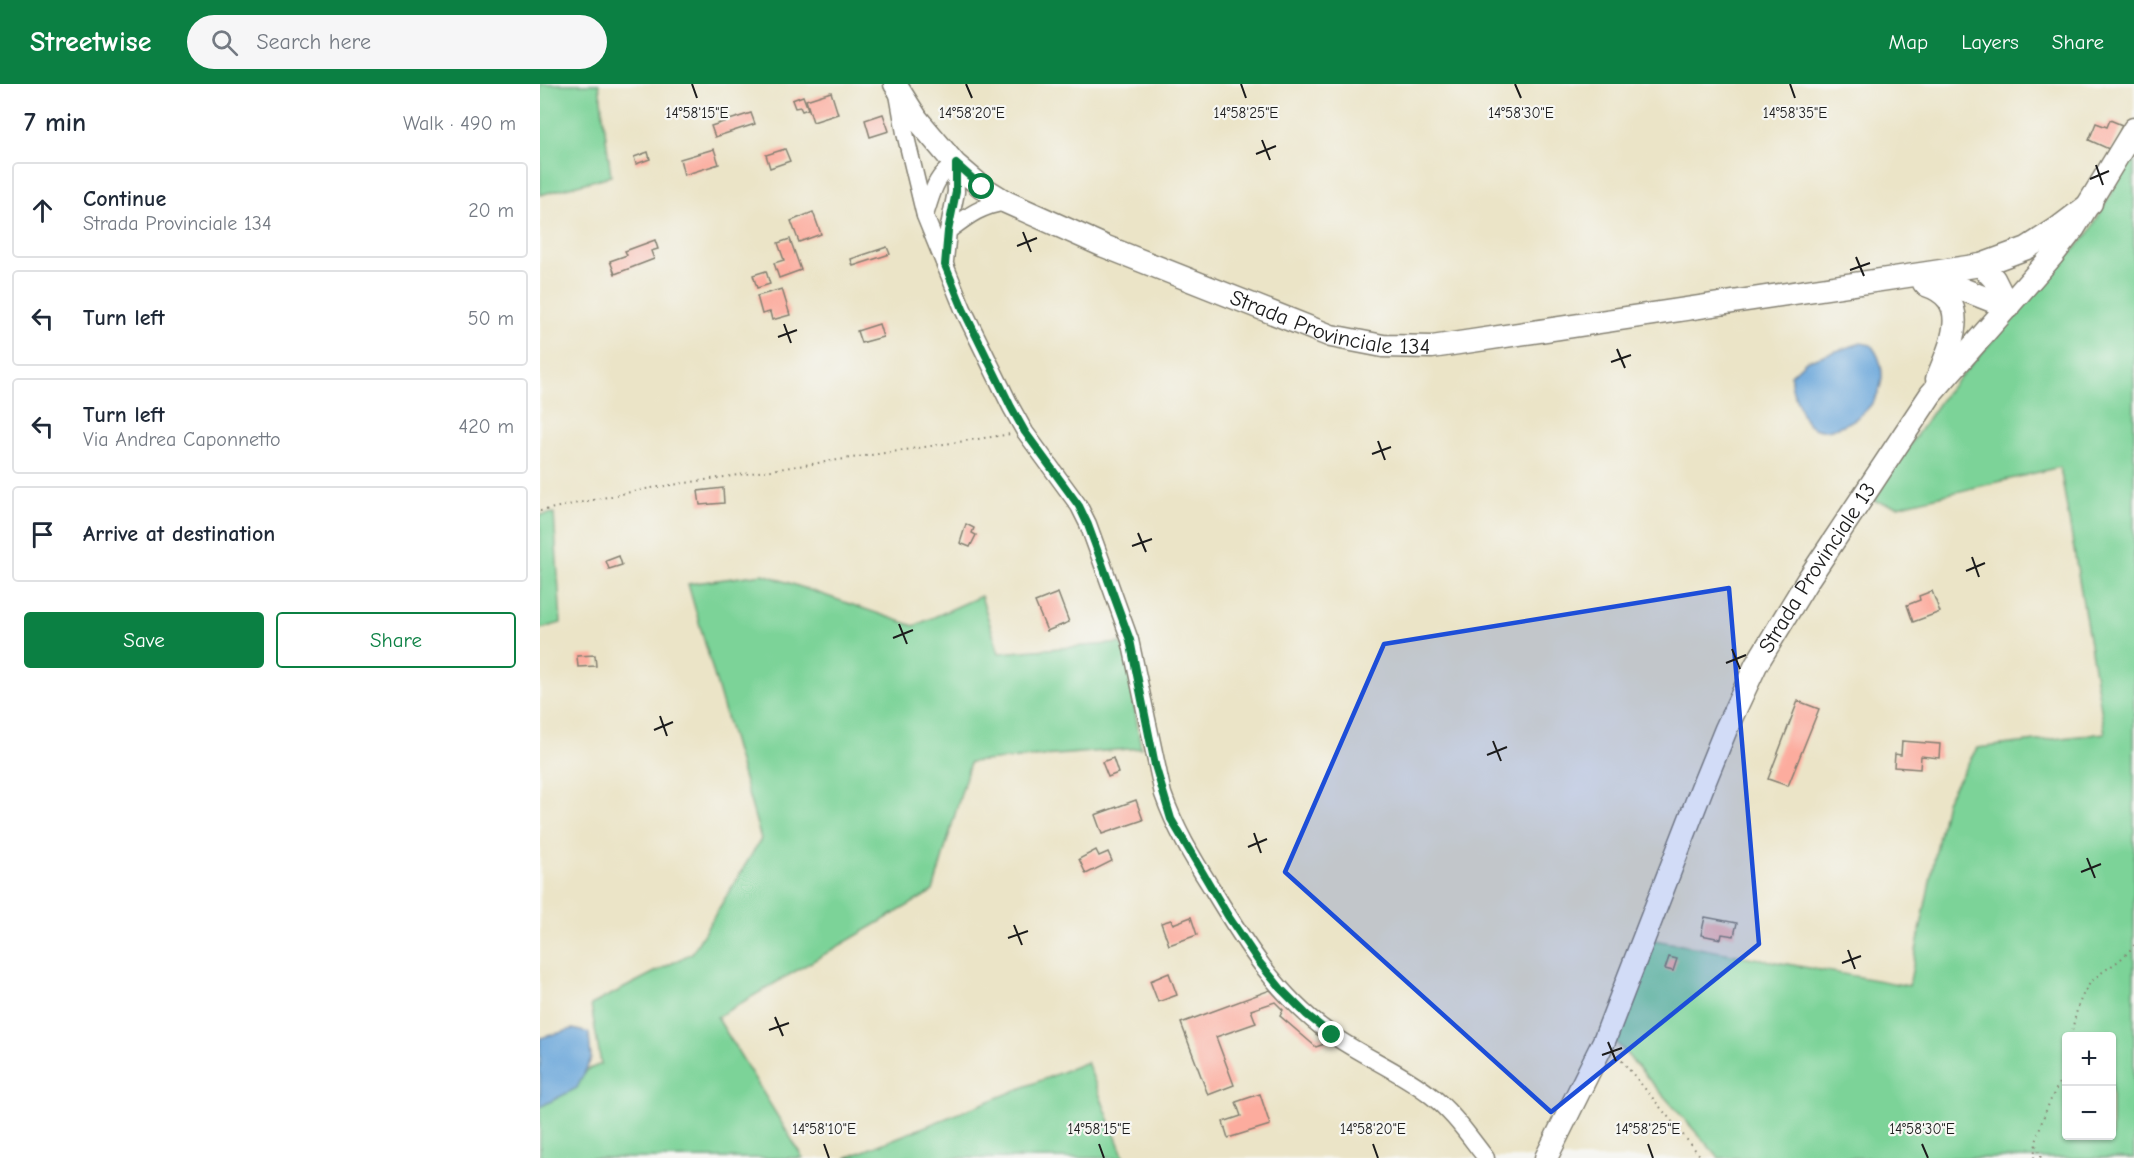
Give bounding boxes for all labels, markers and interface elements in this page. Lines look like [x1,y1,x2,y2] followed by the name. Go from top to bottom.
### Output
[187,15,607,69] search box
[30,26,151,58] text: Streetwise
[208,26,241,59] icon: search
[256,29,371,55] text: Search here
[1889,30,1928,54] text: Map
[1961,30,2019,54] text: Layers
[2052,30,2104,54] text: Share
[666,104,728,122] text: 14°58'15"E
[939,104,1005,122] text: 14°58'20"E
[1214,104,1278,122] text: 14°58'25"E
[1488,104,1554,122] text: 14°58'30"E
[1763,104,1827,122] text: 14°58'35"E
[24,108,86,138] text: 7 min
[403,112,516,135] text: Walk · 490 m
[968,173,994,199] route start
[83,186,166,212] text: Continue
[26,194,59,227] icon: ahead
[468,199,514,222] text: 20 m
[83,212,272,235] text: Strada Provinciale 134
[1226,284,1431,360] street label: Strada Provinciale 134
[26,302,59,335] icon: left
[83,305,165,331] text: Turn left
[468,307,514,330] text: 50 m
[83,402,165,428] text: Turn left
[26,410,59,443] icon: left
[458,415,514,438] text: 420 m
[83,428,281,451] text: Via Andrea Caponnetto
[1753,478,1881,658] street label: Strada Provinciale 13
[26,518,59,551] icon: arrive
[83,521,275,547] text: Arrive at destination
[24,612,264,668] button: Save
[276,612,516,668] button: Share
[1318,1021,1344,1047] route end
[2062,1032,2116,1140] map controls
[2062,1032,2116,1086] button: +
[2062,1086,2116,1140] button: −
[792,1120,856,1138] text: 14°58'10"E
[1068,1120,1130,1138] text: 14°58'15"E
[1340,1120,1406,1138] text: 14°58'20"E
[1616,1120,1680,1138] text: 14°58'25"E
[1889,1120,1955,1138] text: 14°58'30"E

